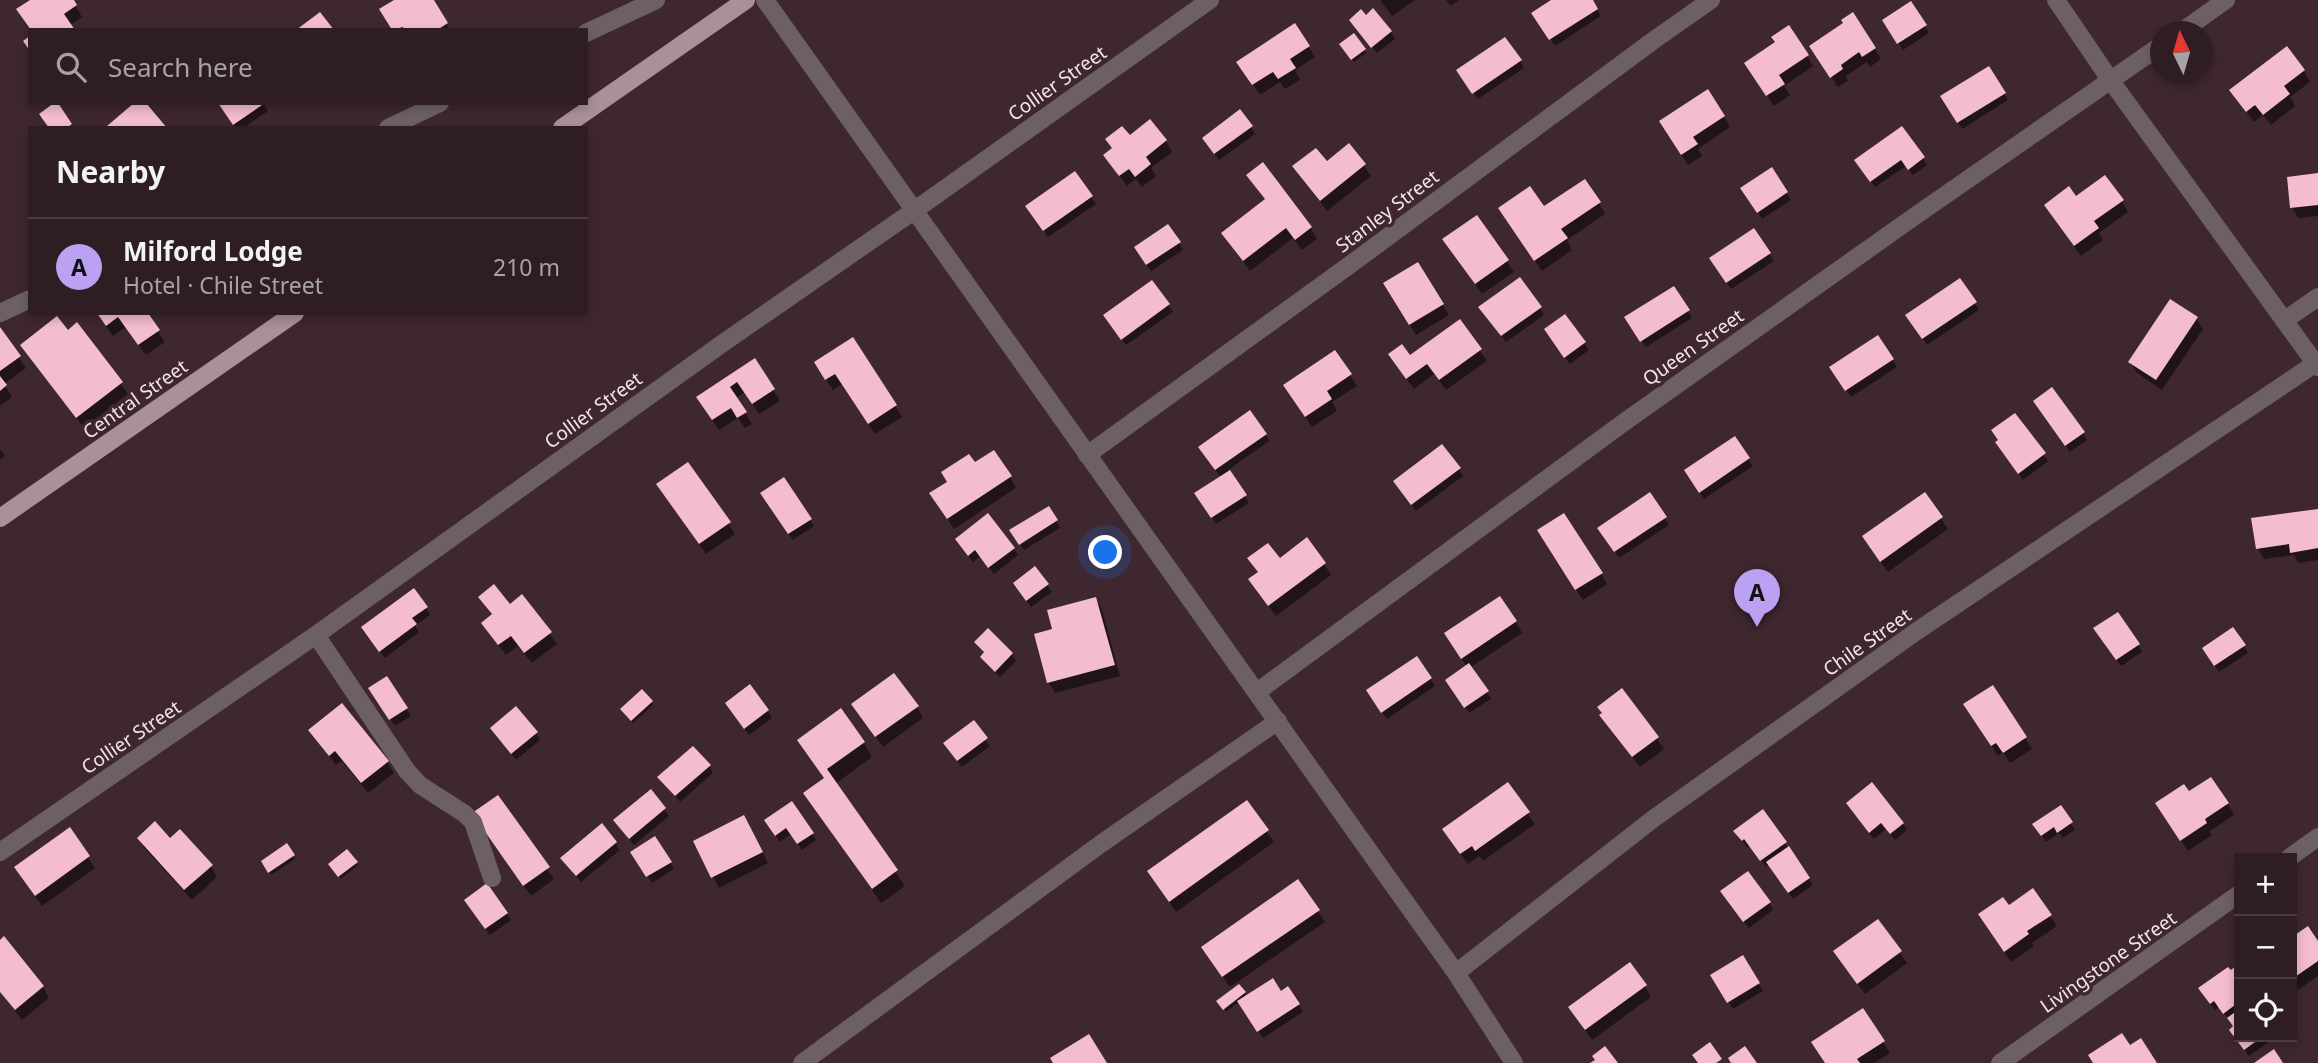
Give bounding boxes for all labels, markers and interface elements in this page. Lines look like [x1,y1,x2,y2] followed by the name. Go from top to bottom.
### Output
[2150,21,2213,84] north arrow
[28,28,588,105] search box
[1003,39,1112,127] street label: Collier Street
[52,48,90,86] icon: search
[108,49,253,85] text: Search here
[56,151,165,192] text: Nearby
[1330,164,1444,258] street label: Stanley Street
[123,233,303,269] text: Milford Lodge
[71,251,87,283] text: A
[493,251,560,283] text: 210 m
[123,269,323,301] text: Hotel · Chile Street
[1637,303,1749,391] street label: Queen Street
[77,353,193,445] street label: Central Street
[539,366,647,454] street label: Collier Street
[1088,535,1122,569] your location
[1734,569,1780,627] pin: A
[1818,602,1916,682] street label: Chile Street
[76,694,186,780] street label: Collier Street
[2234,853,2297,1042] map controls
[2234,853,2297,916] button: +
[2035,905,2181,1019] street label: Livingstone Street
[2234,916,2297,979] button: −
[2234,979,2297,1042] button: locate

